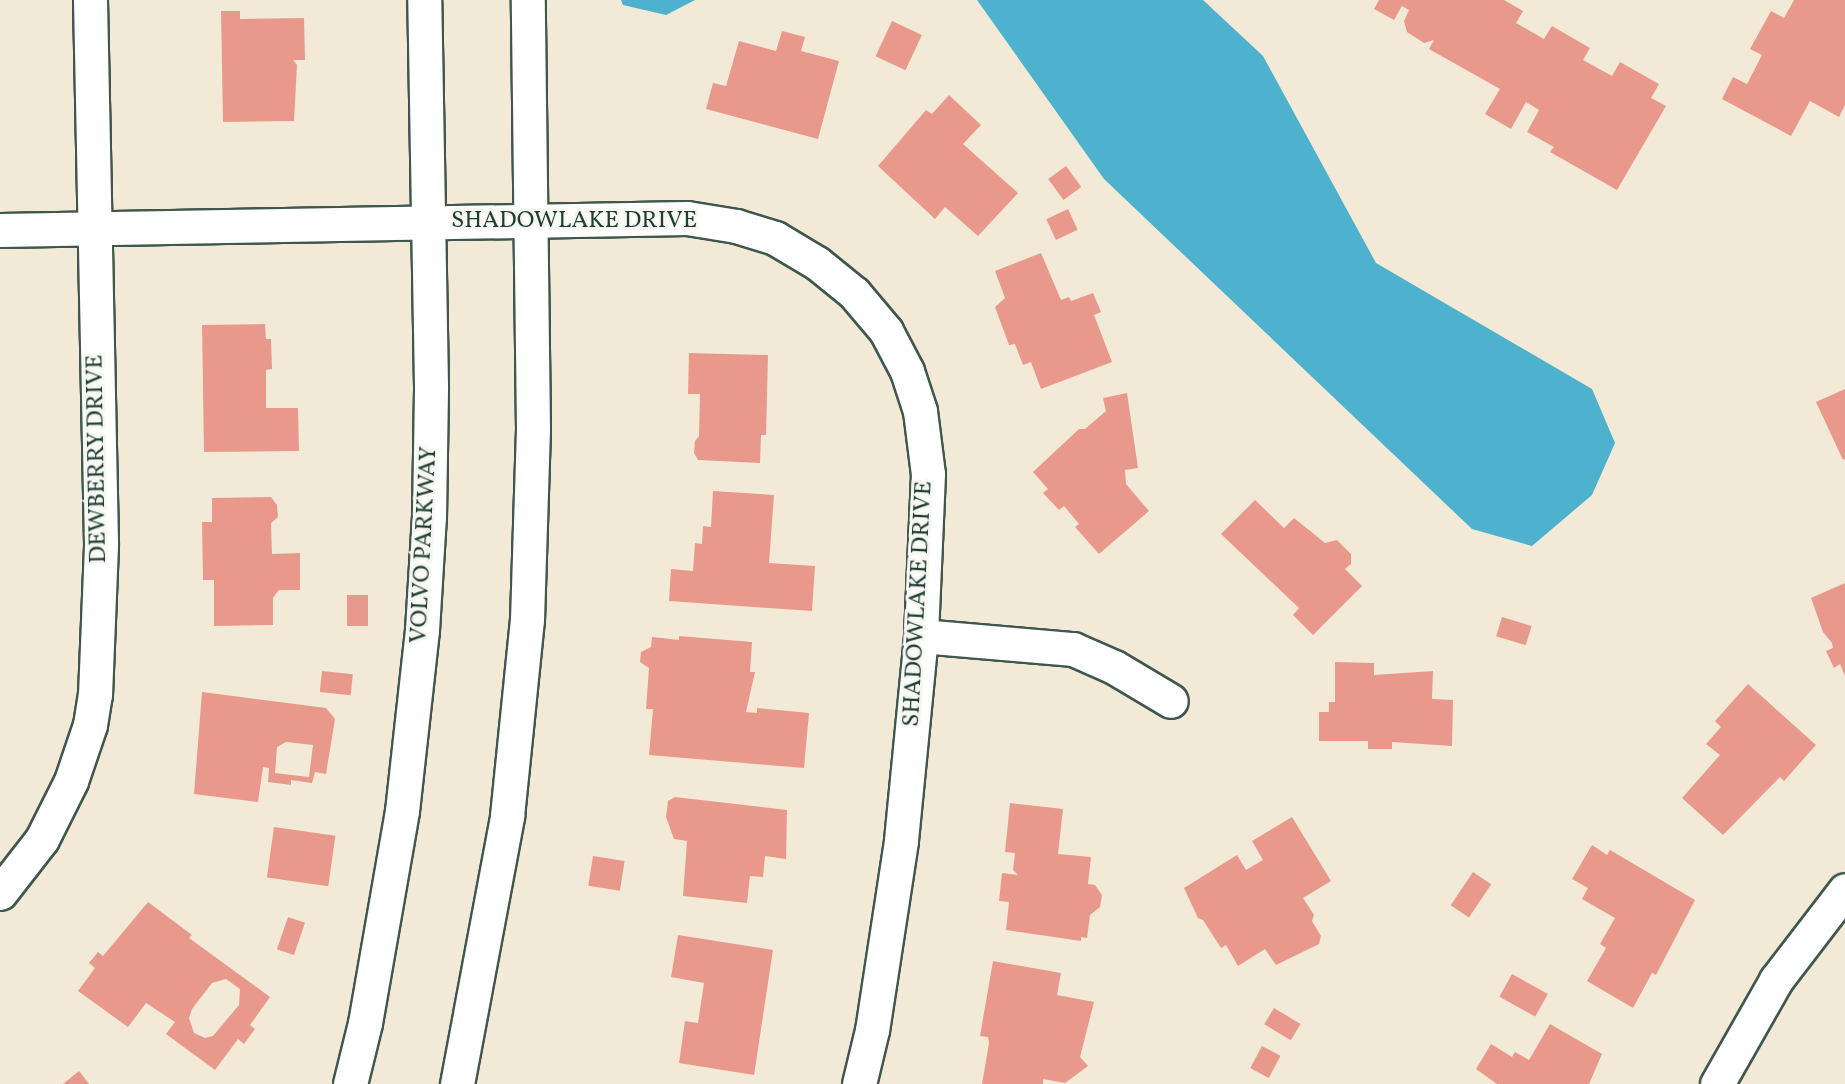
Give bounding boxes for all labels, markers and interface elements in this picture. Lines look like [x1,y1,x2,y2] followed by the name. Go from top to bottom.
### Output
[451,208,697,236] street label: SHADOWLAKE DRIVE
[82,354,114,564] street label: DEWBERRY DRIVE
[405,446,445,644] street label: VOLVO PARKWAY
[898,480,940,728] street label: SHADOWLAKE DRIVE

